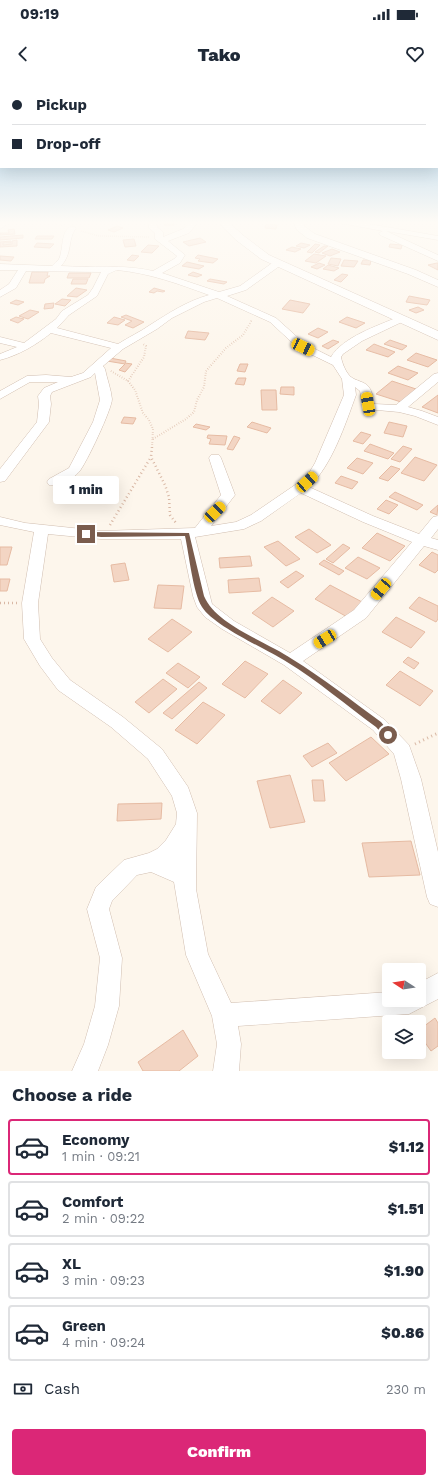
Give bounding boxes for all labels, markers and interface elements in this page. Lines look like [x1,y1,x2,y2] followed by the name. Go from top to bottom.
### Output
[20,5,59,23] text: 09:19
[12,43,34,65] icon: back
[404,43,426,65] icon: heart
[198,44,240,65] text: Tako
[36,96,87,114] text: Pickup
[36,135,101,153] text: Drop-off
[290,336,316,358] car
[360,391,376,417] car
[294,470,320,494] car
[53,476,119,504] callout: 1 min
[69,482,103,497] text: 1 min
[202,499,228,525] car
[77,525,95,543] route end
[369,576,393,602] car
[312,628,338,650] car
[379,726,397,744] route start
[382,963,426,1007] north arrow
[382,963,426,1059] map controls
[382,1015,426,1059] button: layers
[12,1084,132,1105] text: Choose a ride
[14,1129,50,1165] icon: car
[62,1131,129,1149] text: Economy
[389,1138,424,1156] text: $1.12
[62,1149,140,1164] text: 1 min · 09:21
[14,1191,50,1227] icon: car
[62,1193,123,1211] text: Comfort
[388,1200,424,1218] text: $1.51
[62,1211,145,1226] text: 2 min · 09:22
[14,1253,50,1289] icon: car
[62,1255,81,1273] text: XL
[384,1262,424,1280] text: $1.90
[62,1273,145,1288] text: 3 min · 09:23
[14,1315,50,1351] icon: car
[62,1317,106,1335] text: Green
[381,1324,424,1342] text: $0.86
[62,1335,145,1350] text: 4 min · 09:24
[12,1378,34,1400] icon: cash
[44,1380,80,1398] text: Cash
[386,1382,426,1397] text: 230 m
[12,1429,426,1475] button: Confirm

